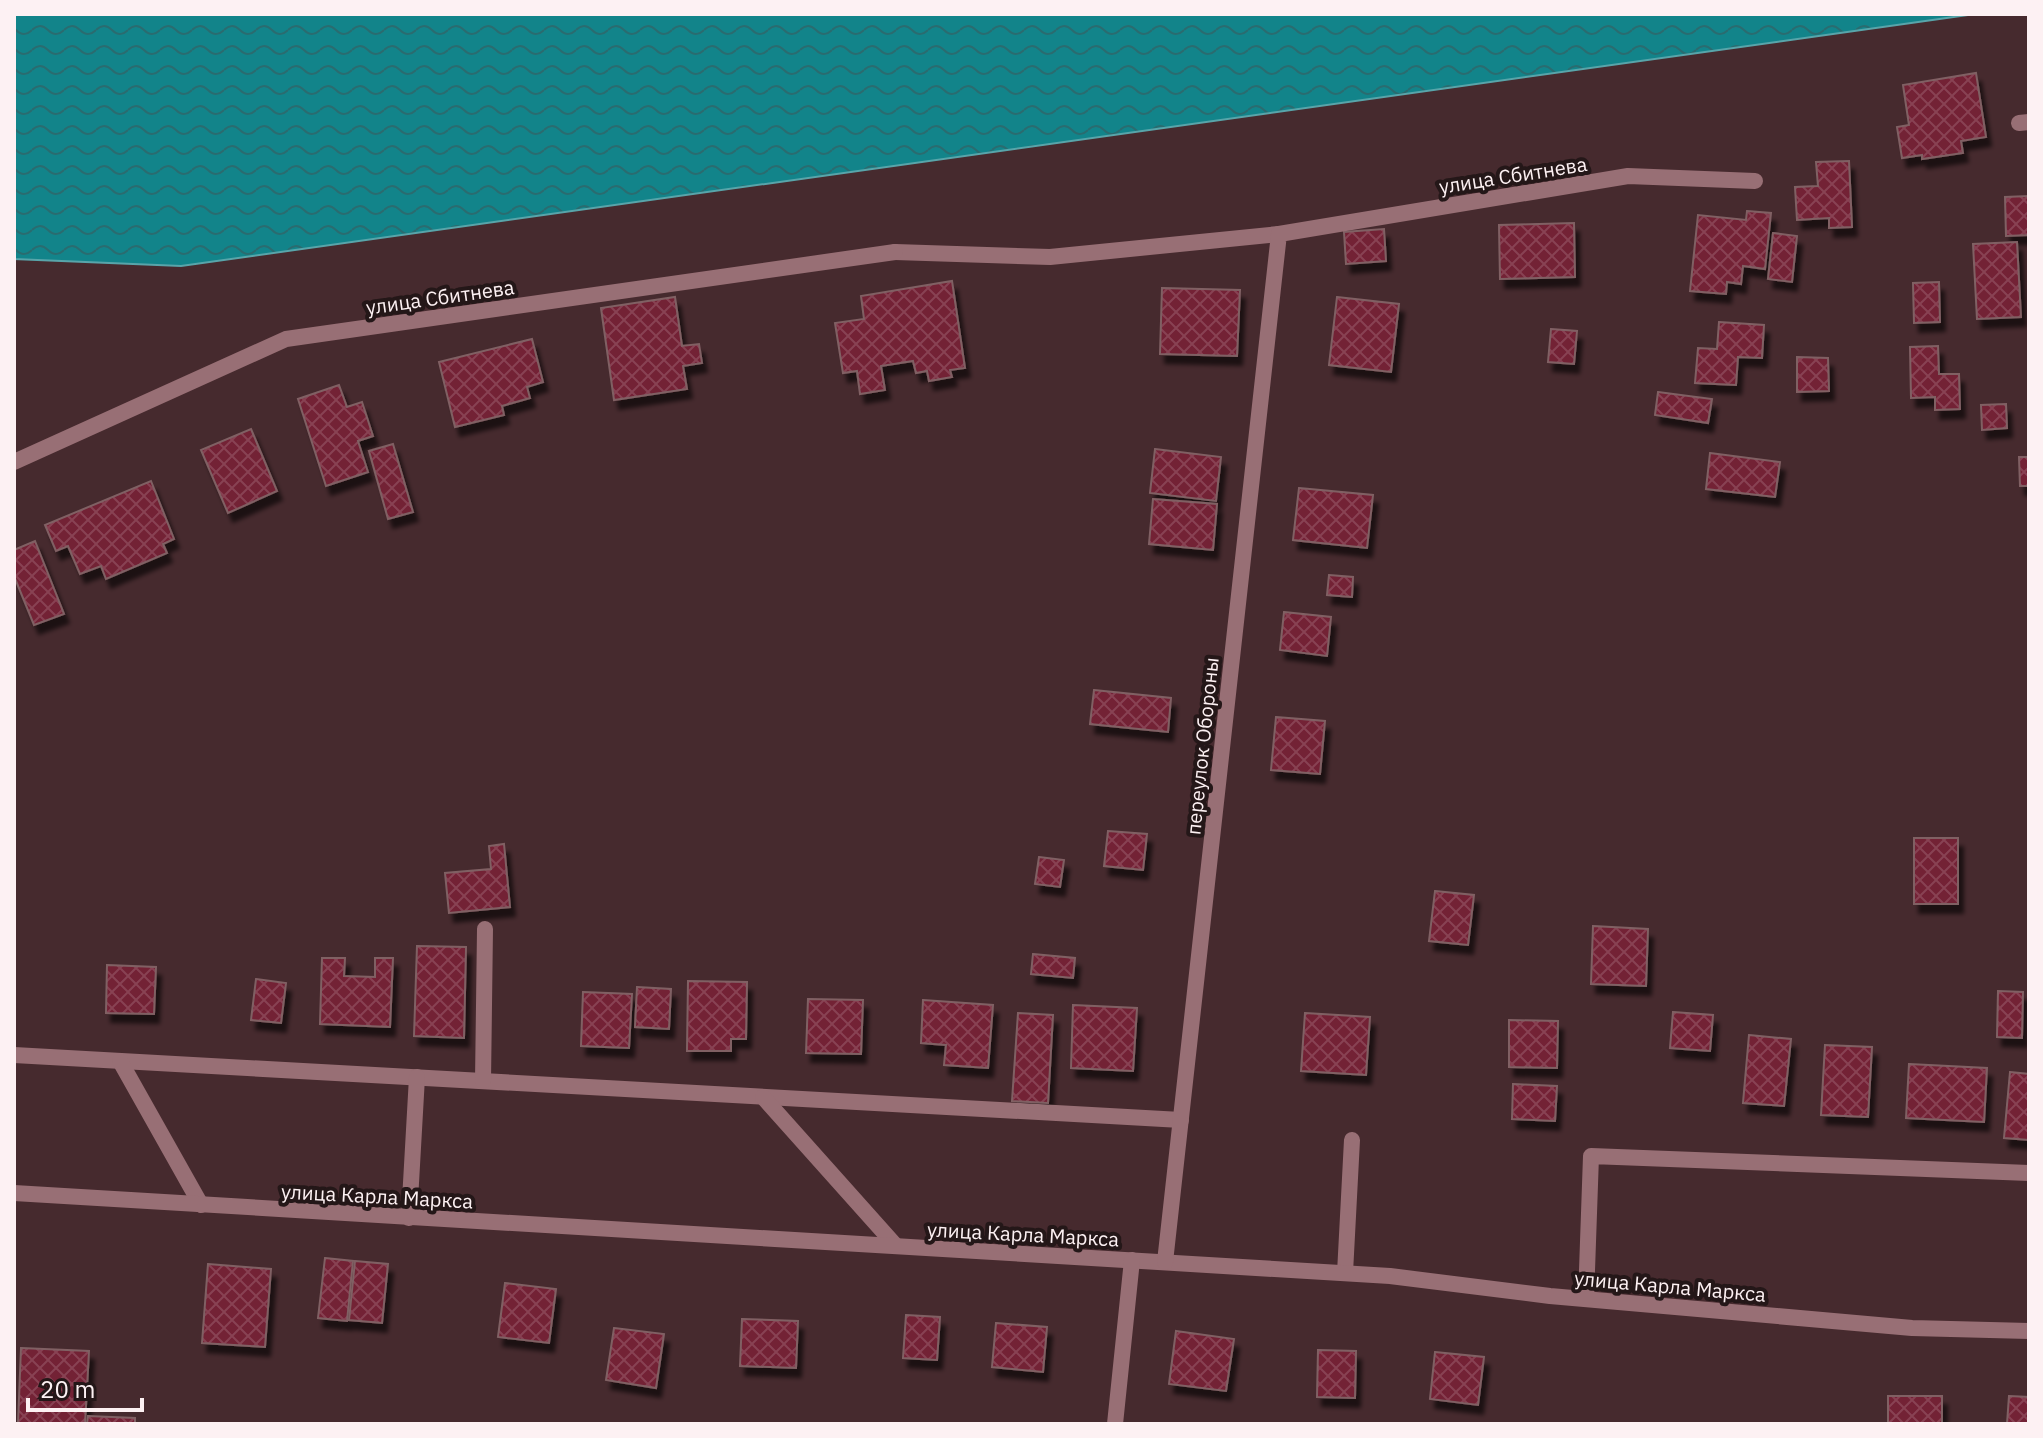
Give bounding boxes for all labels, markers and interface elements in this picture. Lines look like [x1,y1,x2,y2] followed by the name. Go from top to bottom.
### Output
[1437,150,1589,200] street label: улица Сбитнева
[364,273,516,321] street label: улица Сбитнева
[1179,656,1225,836] street label: переулок Обороны
[280,1177,474,1215] street label: улица Карла Маркса
[926,1215,1120,1253] street label: улица Карла Маркса
[1573,1264,1767,1308] street label: улица Карла Маркса
[28,1362,142,1412] scale bar
[40,1373,95,1405] text: 20 m

